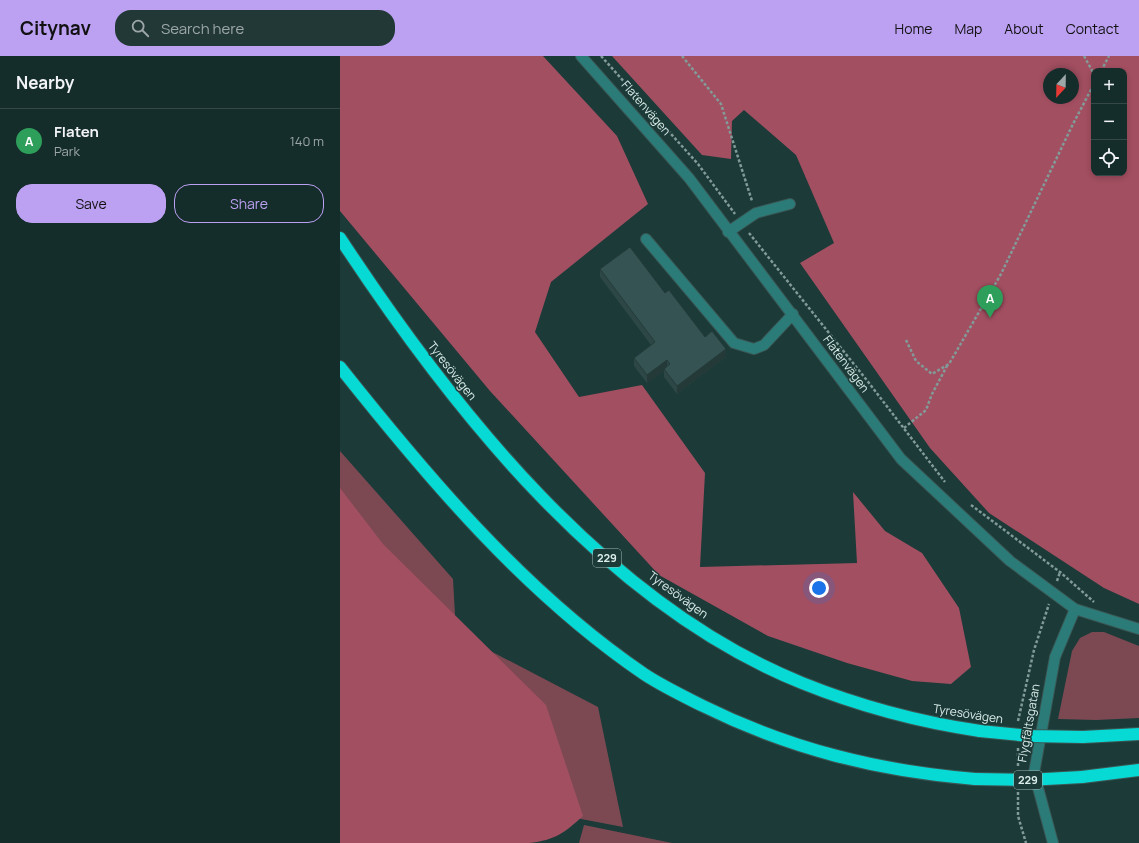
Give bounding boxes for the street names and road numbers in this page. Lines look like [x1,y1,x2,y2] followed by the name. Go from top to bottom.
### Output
[618,77,675,139] street label: Flatenvägen
[819,332,874,396] street label: Flatenvägen
[424,338,481,404] street label: Tyresövägen
[593,549,621,567] road number: 229
[645,567,712,622] street label: Tyresövägen
[1013,682,1044,763] street label: Flygfältsgatan
[932,700,1004,727] street label: Tyresövägen
[1014,771,1042,789] road number: 229

